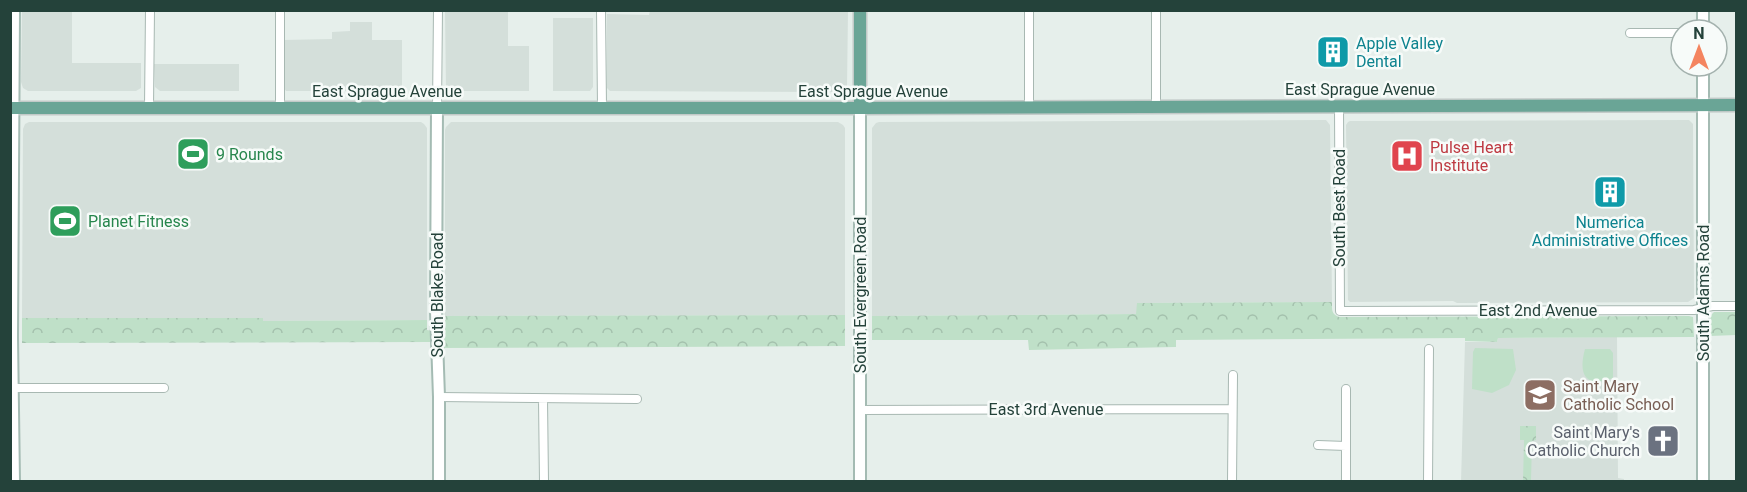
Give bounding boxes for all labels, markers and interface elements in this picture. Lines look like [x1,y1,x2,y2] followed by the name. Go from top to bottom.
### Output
[1669,18,1729,78] north arrow
[1693,24,1705,43] text: N
[1315,34,1351,70] building icon: Apple Valley Dental
[1356,34,1443,71] place label: Apple Valley Dental
[1285,80,1435,99] street label: East Sprague Avenue
[312,82,462,101] street label: East Sprague Avenue
[798,82,948,101] street label: East Sprague Avenue
[175,136,211,172] sports icon: 9 Rounds
[1389,138,1425,174] hospital icon: Pulse Heart Institute
[1430,138,1513,175] place label: Pulse Heart Institute
[216,145,283,164] place label: 9 Rounds
[1330,149,1349,267] street label: South Best Road
[1592,174,1628,210] building icon: Numerica Administrative Offices
[47,203,83,239] sports icon: Planet Fitness
[88,212,189,231] place label: Planet Fitness
[1532,213,1688,250] place label: Numerica Administrative Offices
[851,217,870,373] street label: South Evergreen Road
[1694,225,1713,361] street label: South Adams Road
[428,232,447,358] street label: South Blake Road
[1479,301,1597,320] street label: East 2nd Avenue
[1522,377,1558,413] school or university icon: Saint Mary Catholic School
[1563,377,1674,414] place label: Saint Mary Catholic School
[989,400,1103,419] street label: East 3rd Avenue
[1527,423,1640,460] place label: Saint Mary's Catholic Church
[1645,423,1681,459] church icon: Saint Mary's Catholic Church

